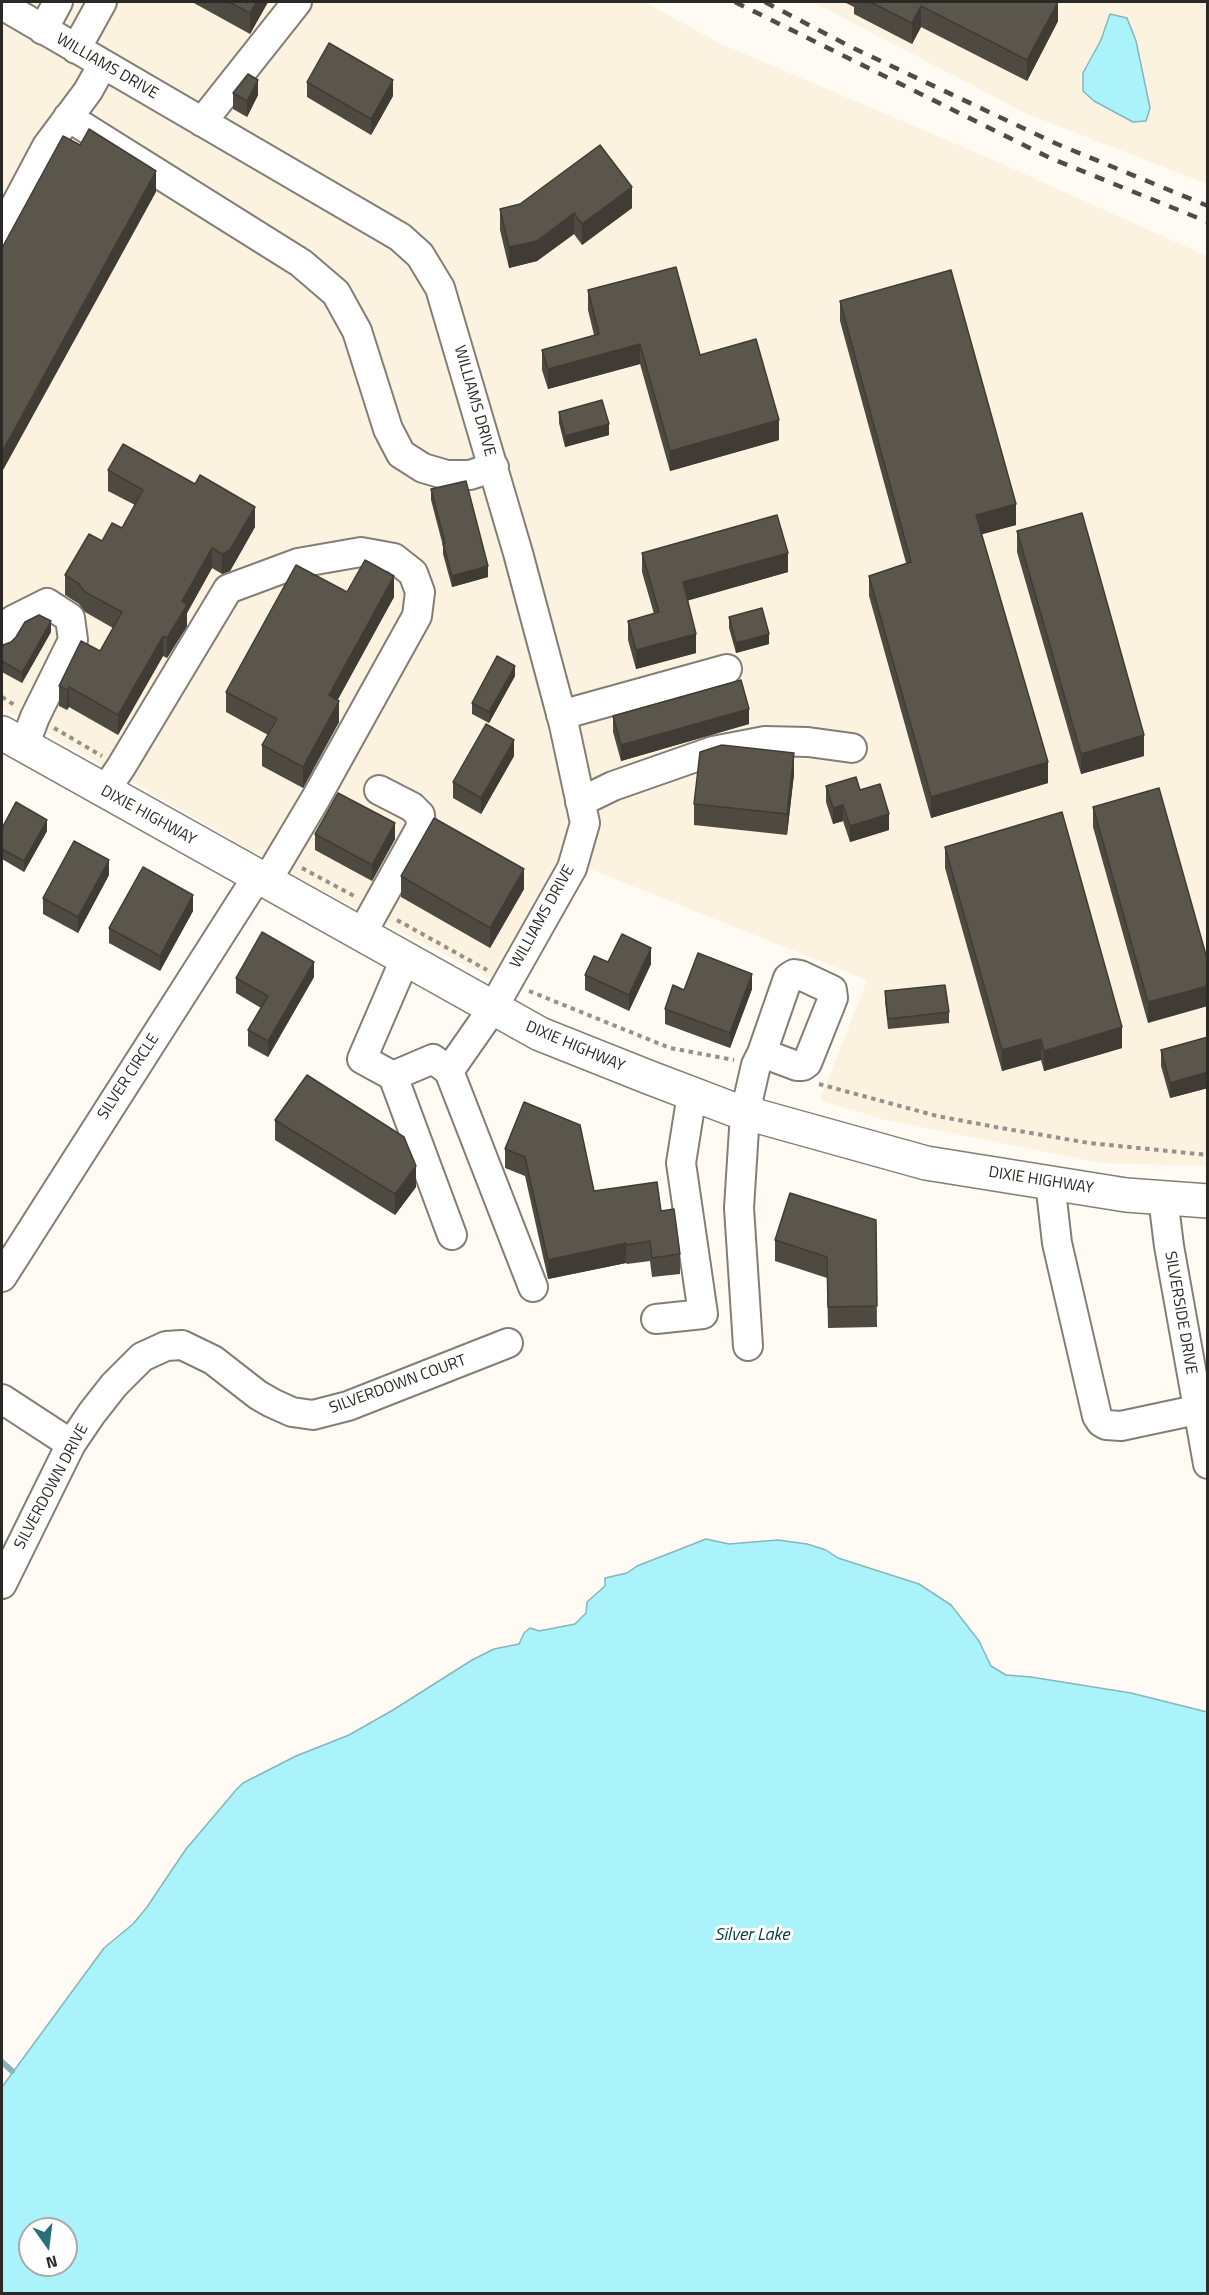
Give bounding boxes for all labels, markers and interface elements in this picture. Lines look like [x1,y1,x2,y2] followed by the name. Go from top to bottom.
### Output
[52,30,162,104] street label: WILLIAMS DRIVE
[449,343,499,459] street label: WILLIAMS DRIVE
[97,782,199,850] street label: DIXIE HIGHWAY
[507,862,579,972] street label: WILLIAMS DRIVE
[522,1017,628,1077] street label: DIXIE HIGHWAY
[94,1030,164,1124] street label: SILVER CIRCLE
[987,1163,1095,1199] street label: DIXIE HIGHWAY
[1160,1250,1200,1376] street label: SILVERSIDE DRIVE
[327,1351,469,1419] street label: SILVERDOWN COURT
[11,1421,93,1553] street label: SILVERDOWN DRIVE
[714,1925,790,1947] water label: Silver Lake
[18,2217,78,2277] north arrow
[44,2250,60,2276] text: N

